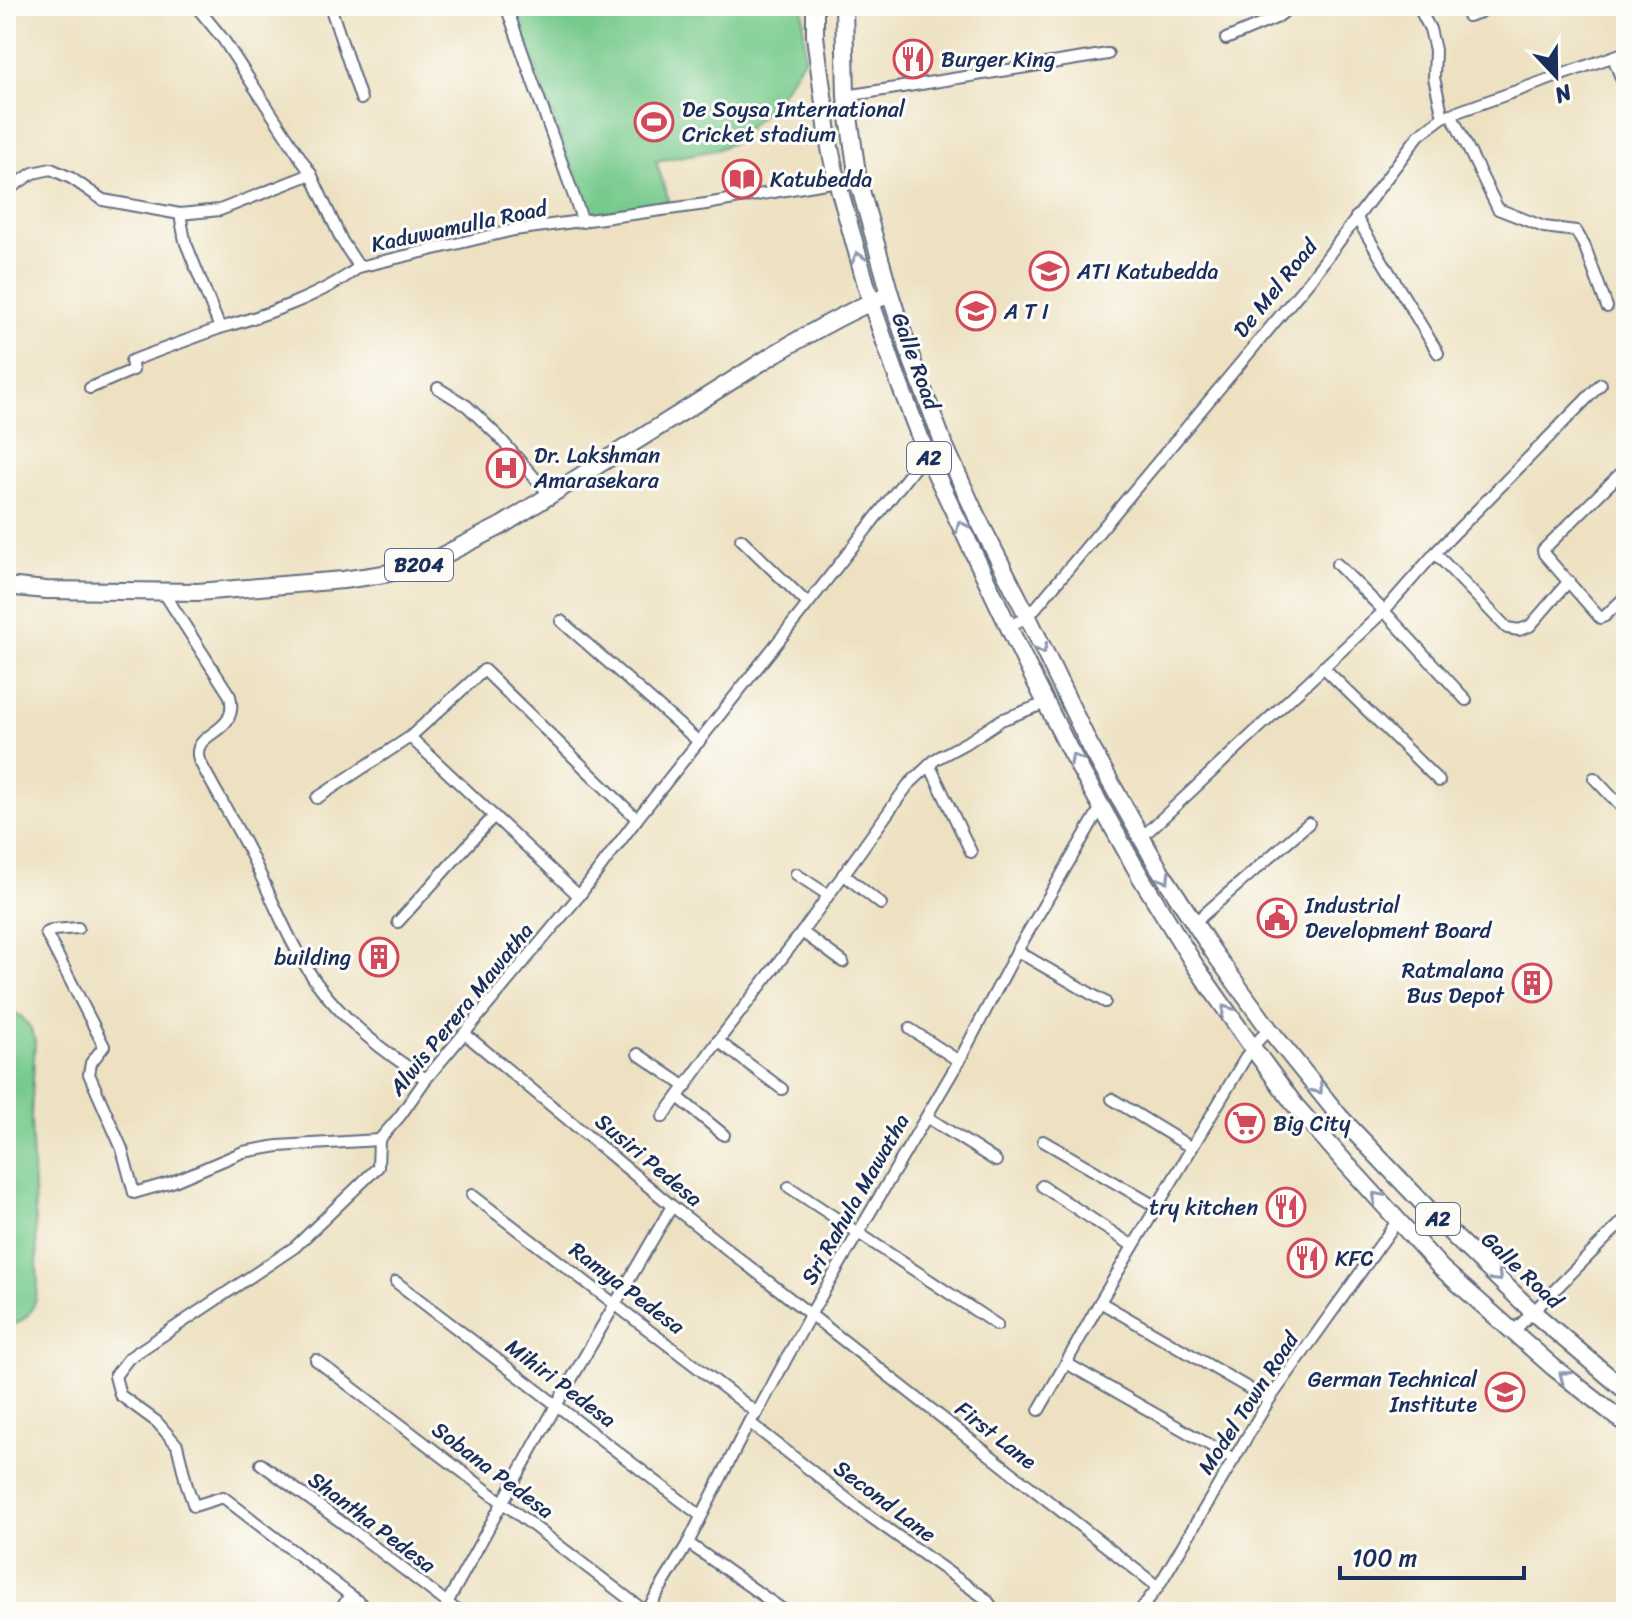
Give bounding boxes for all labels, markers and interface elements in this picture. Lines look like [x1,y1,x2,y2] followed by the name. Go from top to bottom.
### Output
[1516,36,1596,116] north arrow
[892,38,934,80] restaurant icon: Burger King
[941,40,1055,79] place label: Burger King
[1548,73,1579,115] text: N
[682,90,906,154] place label: De Soysa International Cricket stadium
[633,101,675,143] sports icon: De Soysa International Cricket stadium
[721,158,763,200] library icon: Katubedda
[770,160,872,199] place label: Katubedda
[367,188,552,264] street label: Kaduwamulla Road
[1222,228,1328,346] street label: De Mel Road
[1028,250,1070,292] school or university icon: ATI Katubedda
[851,251,868,265] one-way arrow
[1076,252,1219,291] place label: ATI Katubedda
[955,290,997,332] school or university icon: A T I
[1003,292,1049,331] place label: A T I
[880,307,952,417] street label: Galle Road
[533,436,660,500] place label: Dr. Lakshman Amarasekara
[907,442,951,474] road number: A2
[485,447,527,489] hospital icon: Dr. Lakshman Amarasekara
[955,519,971,534] one-way arrow
[385,549,453,581] road number: B204
[1032,640,1048,655] one-way arrow
[1069,754,1085,768] one-way arrow
[1155,869,1170,884] one-way arrow
[1304,886,1493,950] place label: Industrial Development Board
[1256,897,1298,939] public building icon: Industrial Development Board
[378,913,544,1105] street label: Alwis Perera Mawatha
[358,936,400,978] building icon: building
[274,938,351,977] place label: building
[1402,951,1505,1015] place label: Ratmalana Bus Depot
[1511,962,1553,1004] building icon: Ratmalana Bus Depot
[1221,1004,1236,1019] one-way arrow
[1308,1080,1323,1094] one-way arrow
[1224,1102,1266,1144] supermarket icon: Big City
[586,1103,712,1217] street label: Susiri Pedesa
[1273,1104,1351,1143] place label: Big City
[790,1106,920,1292] street label: Sri Rahula Mawatha
[1265,1186,1307,1228] restaurant icon: try kitchen
[1149,1188,1258,1227] place label: try kitchen
[1372,1191,1386,1206] one-way arrow
[1416,1203,1460,1235] road number: A2
[1472,1221,1573,1320] street label: Galle Road
[561,1231,694,1345] street label: Ramya Pedesa
[1286,1237,1328,1279] restaurant icon: KFC
[1335,1239,1374,1278] place label: KFC
[1488,1268,1502,1283] one-way arrow
[1187,1322,1310,1483] street label: Model Town Road
[497,1328,625,1438] street label: Mihiri Pedesa
[1308,1360,1478,1424] place label: German Technical Institute
[1484,1371,1526,1413] school or university icon: German Technical Institute
[1559,1371,1574,1386] one-way arrow
[946,1390,1046,1480] street label: First Lane
[423,1411,563,1529] street label: Sobana Pedesa
[825,1449,945,1553] street label: Second Lane
[299,1461,445,1584] street label: Shantha Pedesa
[1340,1530,1524,1580] scale bar
[1352,1537,1417,1579] text: 100 m

